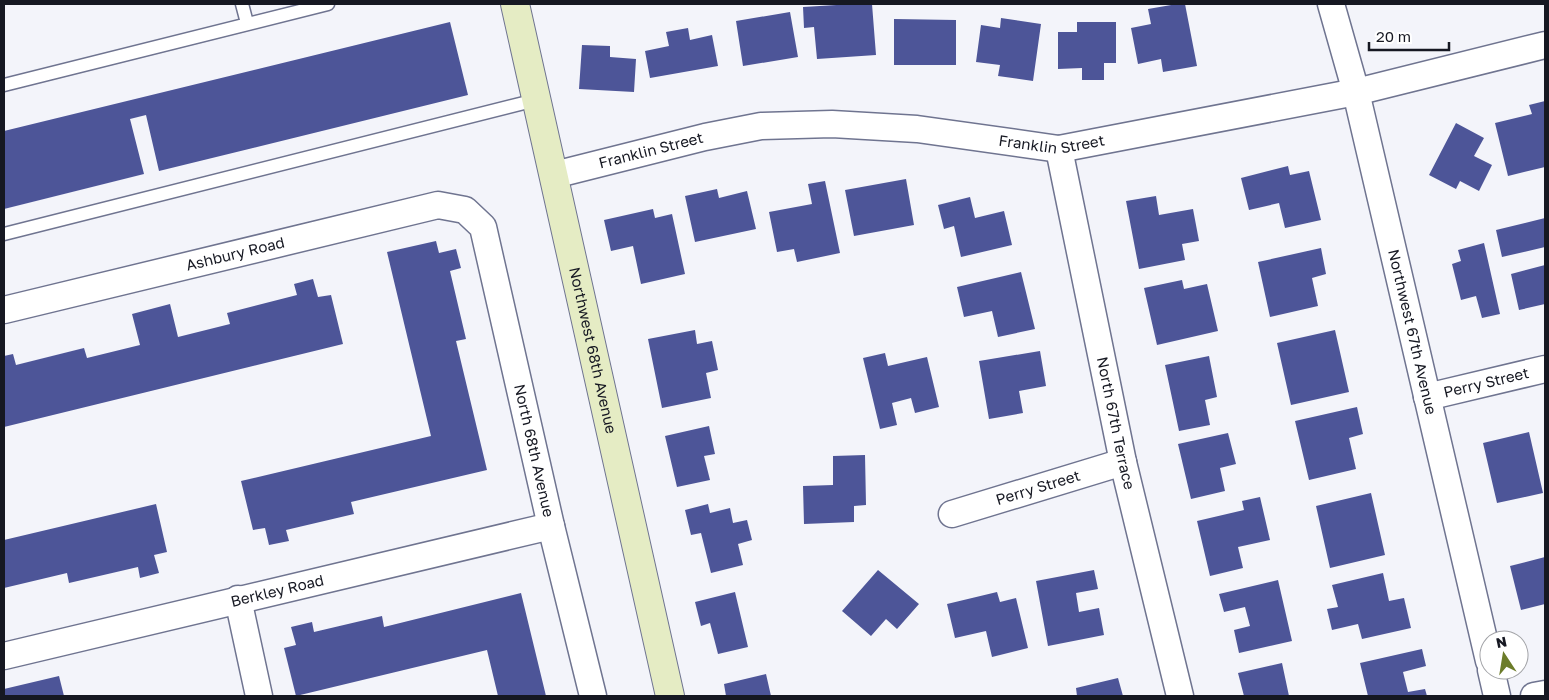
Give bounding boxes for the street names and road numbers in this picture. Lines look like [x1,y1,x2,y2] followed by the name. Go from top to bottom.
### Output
[597,128,705,171] street label: Franklin Street
[998,130,1106,157] street label: Franklin Street
[184,232,286,274] street label: Ashbury Road
[1385,247,1441,417] street label: Northwest 67th Avenue
[566,265,621,436] street label: Northwest 68th Avenue
[1094,355,1139,492] street label: North 67th Terrace
[1442,363,1531,401] street label: Perry Street
[511,382,559,519] street label: North 68th Avenue
[993,466,1082,508] street label: Perry Street
[229,570,326,610] street label: Berkley Road

